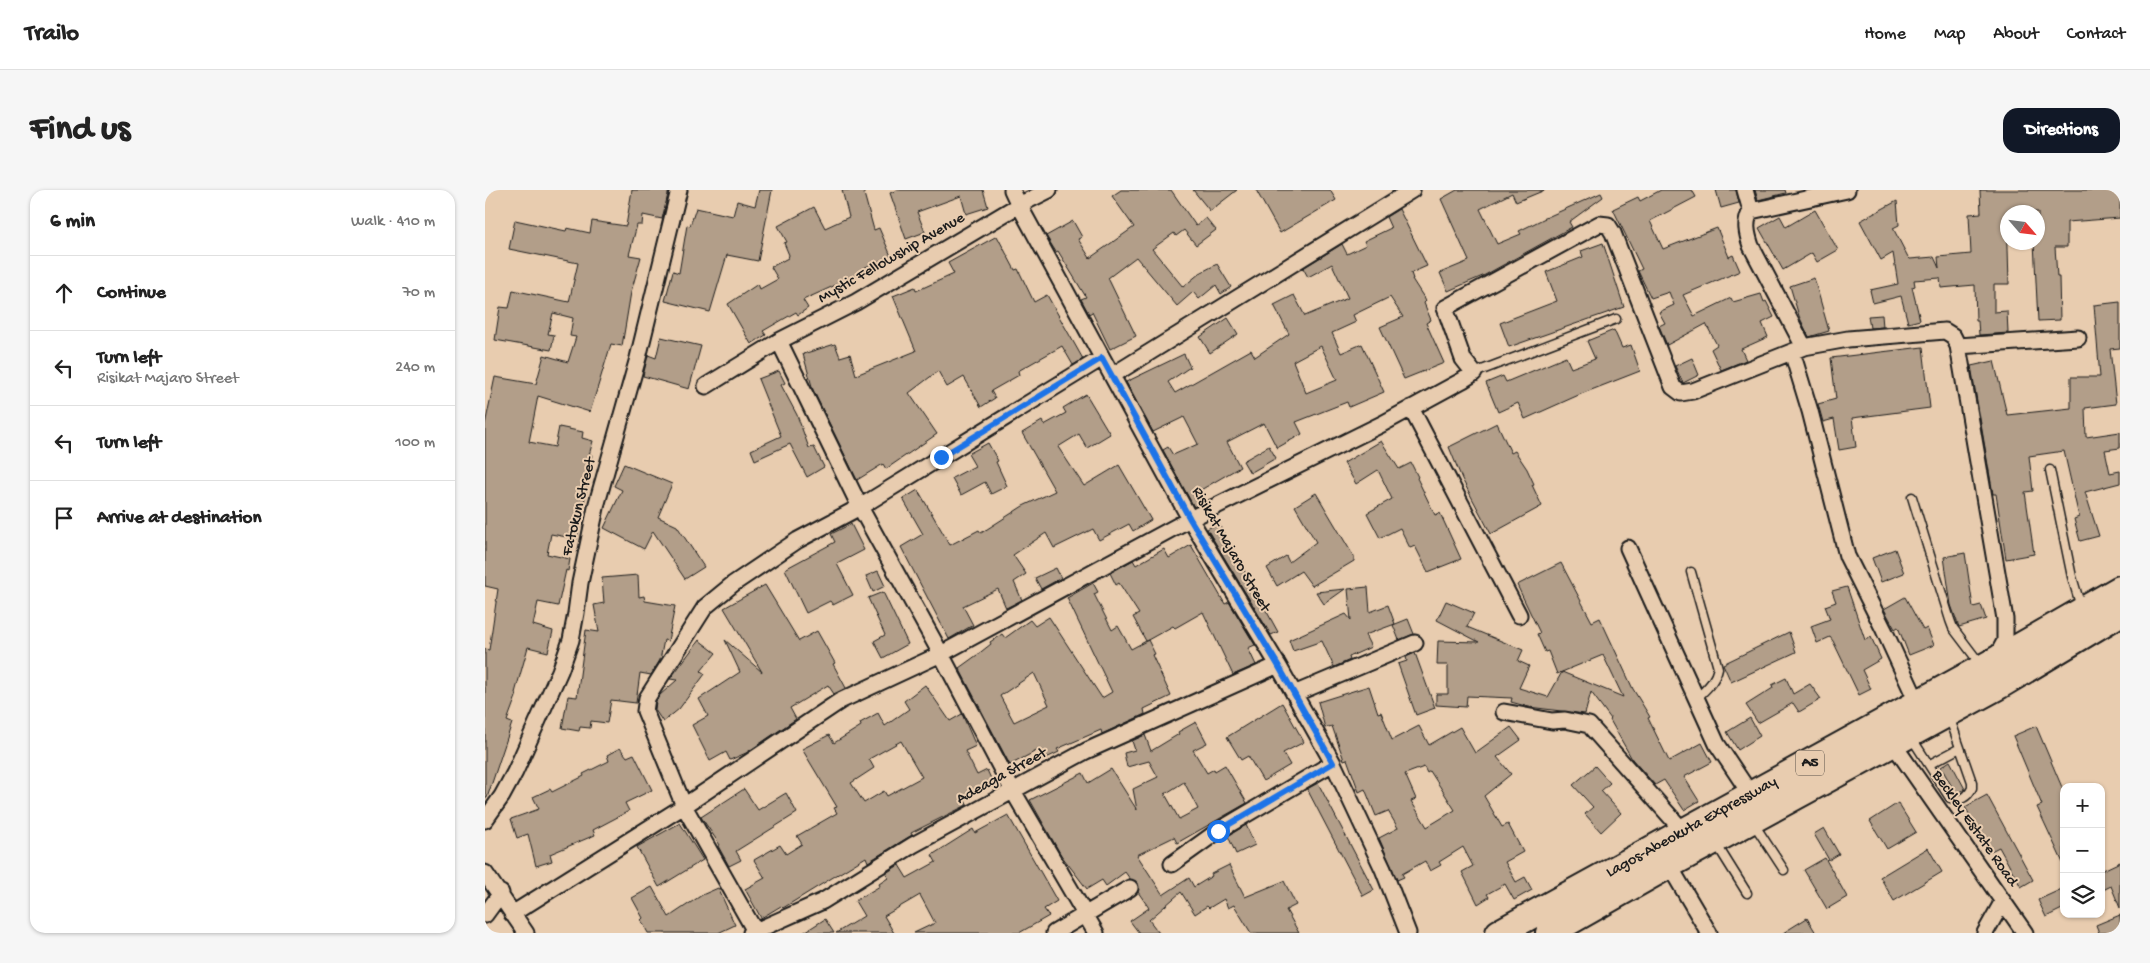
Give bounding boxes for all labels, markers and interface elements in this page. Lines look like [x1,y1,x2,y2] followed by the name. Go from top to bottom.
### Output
[25,20,79,49] text: Trailo
[1864,24,1906,45] text: Home
[1934,24,1965,45] text: Map
[1993,24,2039,45] text: About
[2067,24,2125,45] text: Contact
[2003,108,2120,153] button: Directions
[30,110,130,151] text: Find us
[2000,205,2045,250] north arrow
[815,209,969,309] street label: Mystic Fellowship Avenue
[50,210,95,235] text: 6 min
[351,213,435,232] text: Walk · 410 m
[50,279,78,307] icon: ahead
[97,282,166,305] text: Continue
[402,284,435,303] text: 70 m
[97,347,161,370] text: Turn left
[50,354,78,382] icon: left
[395,359,435,378] text: 240 m
[97,370,239,389] text: Risikat Majaro Street
[50,429,78,457] icon: left
[97,432,161,455] text: Turn left
[395,434,435,453] text: 100 m
[930,446,953,469] route end
[558,454,602,559] street label: Fatokun Street
[1186,484,1274,617] street label: Risikat Majaro Street
[50,504,78,532] icon: arrive
[97,507,261,530] text: Arrive at destination
[953,744,1052,810] street label: Adeaga Street
[1796,750,1824,776] road number: A5
[1926,767,2022,892] street label: Beckley Estate Road
[1603,773,1781,883] street label: Lagos-Abeokuta Expressway
[2060,783,2105,918] map controls
[2060,783,2105,828] button: +
[1207,820,1230,843] route start
[2060,828,2105,873] button: −
[2060,873,2105,918] button: layers

